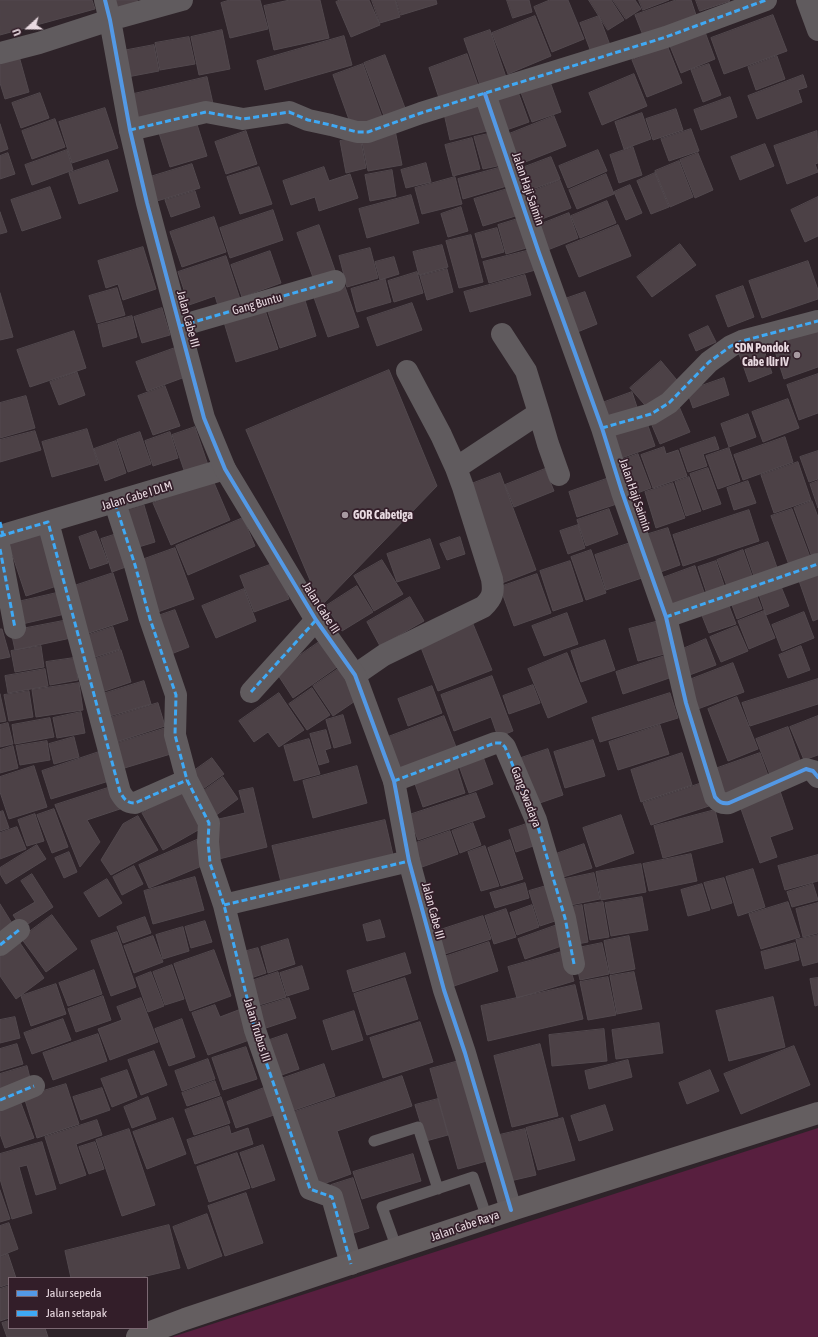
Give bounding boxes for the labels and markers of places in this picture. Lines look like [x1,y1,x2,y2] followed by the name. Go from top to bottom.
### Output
[735,341,789,369] place label: SDN Pondok Cabe Ilir IV
[792,350,802,360] marker: SDN Pondok Cabe Ilir IV
[353,508,413,522] place label: GOR Cabetiga
[340,510,350,520] marker: GOR Cabetiga

